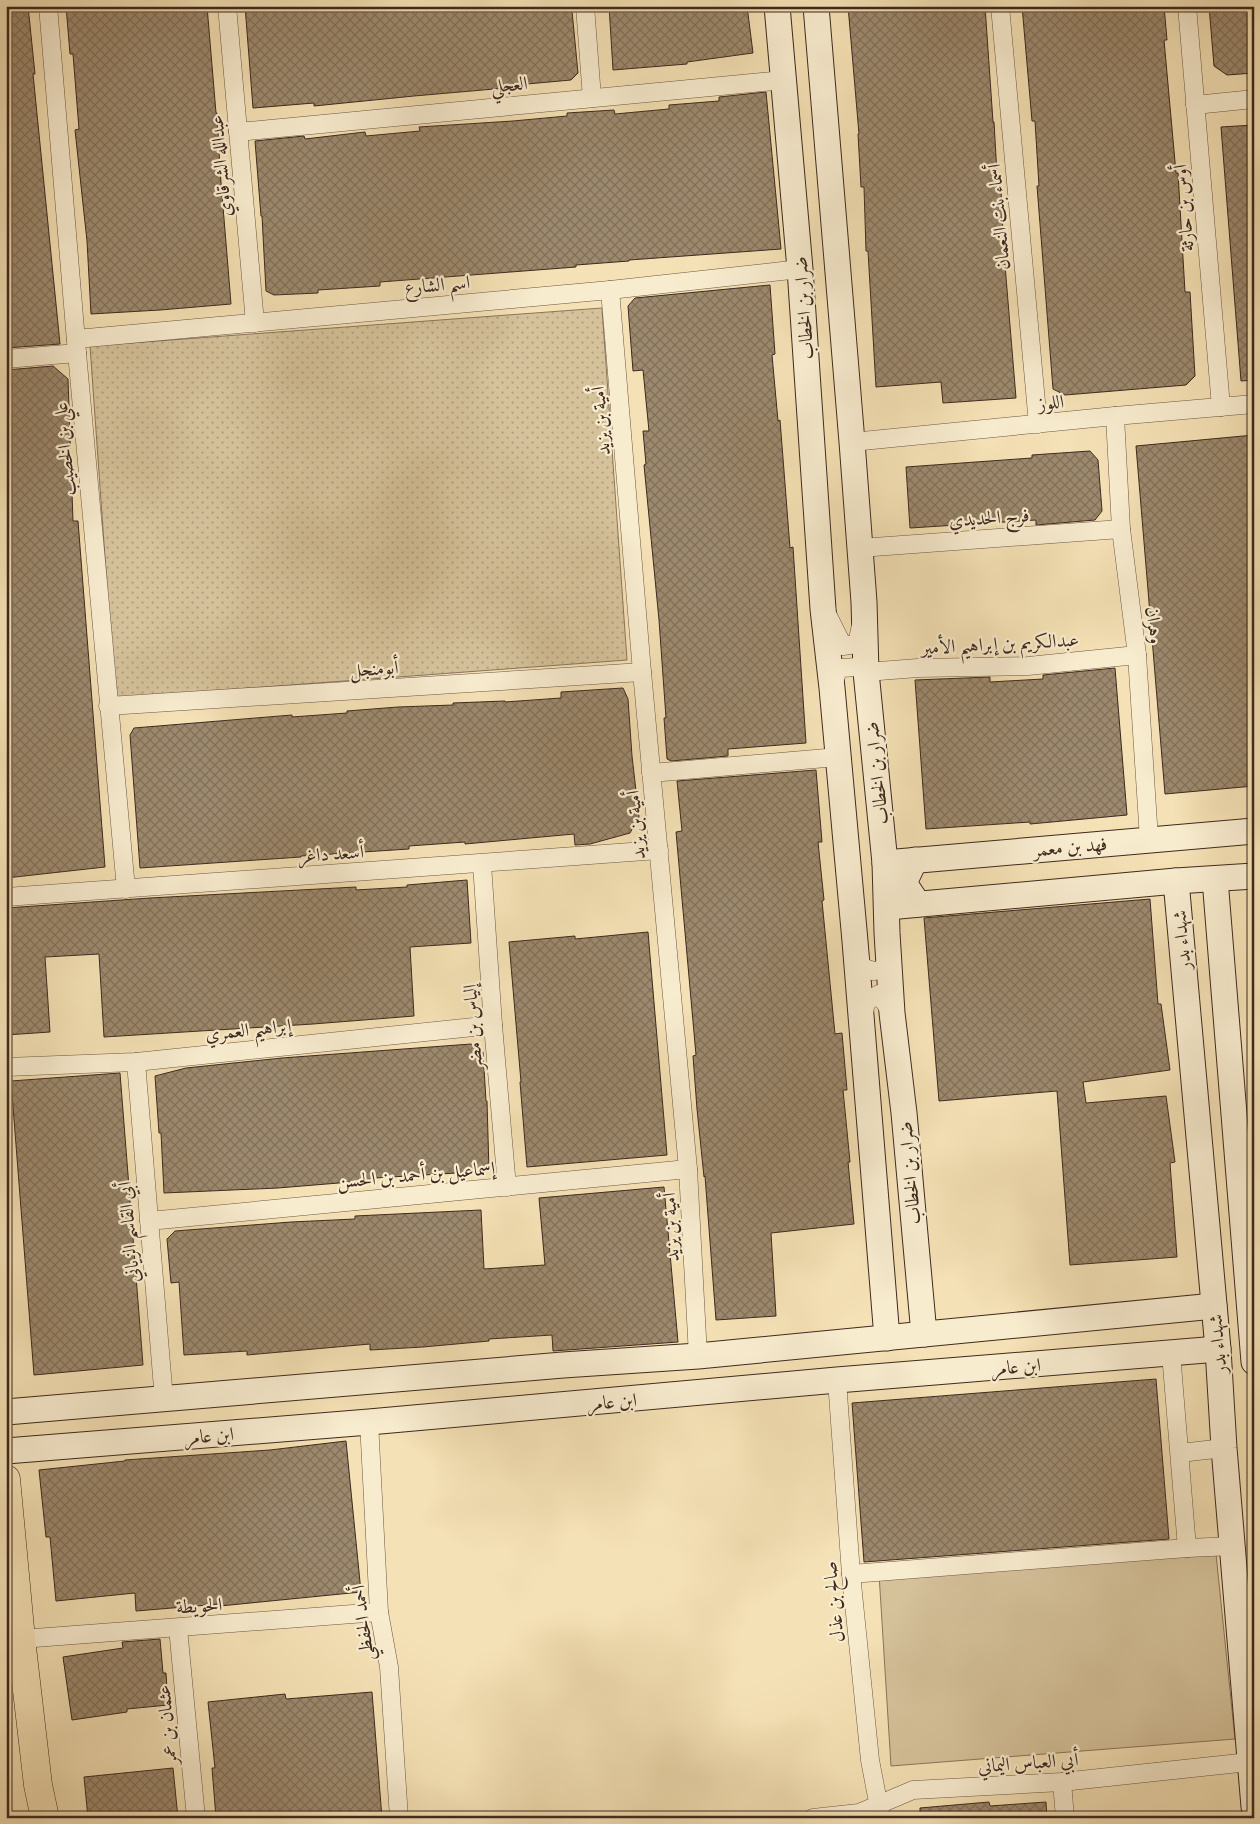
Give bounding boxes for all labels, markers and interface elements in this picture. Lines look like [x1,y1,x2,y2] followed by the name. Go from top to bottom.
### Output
[489,68,529,105] street label: العجلي
[202,114,240,218] street label: عبدالله الشرقاوي
[979,162,1017,271] street label: أسماء بنت النعمان
[1165,163,1201,253] street label: أوس بن حارثة
[785,255,821,361] street label: ضرار بن الخطاب
[403,267,472,307] street label: اسم الشارع
[583,385,617,457] street label: أمية بن يزيد
[1035,387,1065,417] street label: اللوز
[46,401,87,497] street label: علي بن الخصيب
[948,500,1031,538] street label: فرج الحديدي
[1139,605,1171,645] street label: وهران
[918,625,1080,667] street label: عبدالكريم بن إبراهيم الأمير
[349,652,400,684] street label: أبومنجل
[857,720,895,826] street label: ضرار بن الخطاب
[618,789,652,861] street label: أمية بن يزيد
[1030,829,1108,863] street label: فهد بن معمر
[297,837,365,869] street label: أسعد داغر
[1164,909,1198,973] street label: شهداء بدر
[455,982,489,1073] street label: إلياس بن مضر
[204,1010,295,1053] street label: إبراهيم العمري
[891,1120,927,1226] street label: ضرار بن الخطاب
[336,1153,498,1195] street label: إسماعيل بن أحمد بن الحسن
[110,1179,152,1284] street label: أبي القاسم الزياني
[654,1191,686,1262] street label: أمية بن يزيد
[1200,1313,1234,1377] street label: شهداء بدر
[990,1350,1042,1382] street label: ابن عامر
[586,1385,638,1417] street label: ابن عامر
[183,1419,235,1451] street label: ابن عامر
[815,1560,854,1644] street label: صالح بن عذل
[343,1582,386,1663] street label: أحمد الحفظي
[175,1589,223,1621] street label: الحويطة
[149,1684,184,1768] street label: عثمان بن عمر
[977,1744,1080,1781] street label: أبي العباس اليماني

